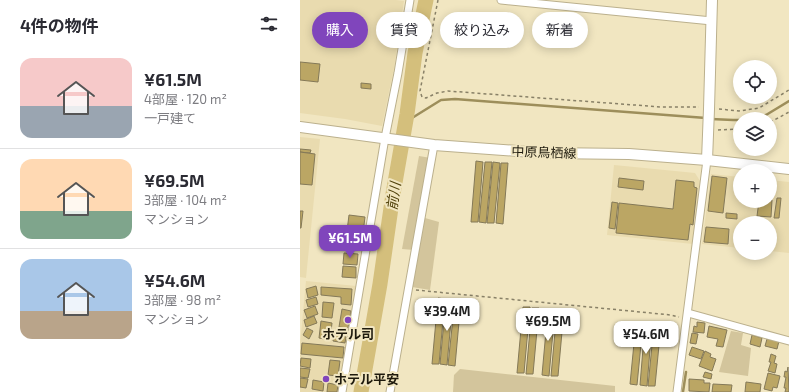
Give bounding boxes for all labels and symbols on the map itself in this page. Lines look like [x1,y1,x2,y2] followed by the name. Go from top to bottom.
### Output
[511,143,577,161] street label: 中原鳥栖線
[383,179,404,211] water label: 前川
[317,225,383,259] pin: ¥61.5M
[414,298,480,332] pin: ¥39.4M
[515,308,581,342] pin: ¥69.5M
[343,315,353,325] marker: ホテル司
[613,321,679,355] pin: ¥54.6M
[322,326,374,342] place label: ホテル司
[334,371,399,387] place label: ホテル平安
[321,374,331,384] marker: ホテル平安

